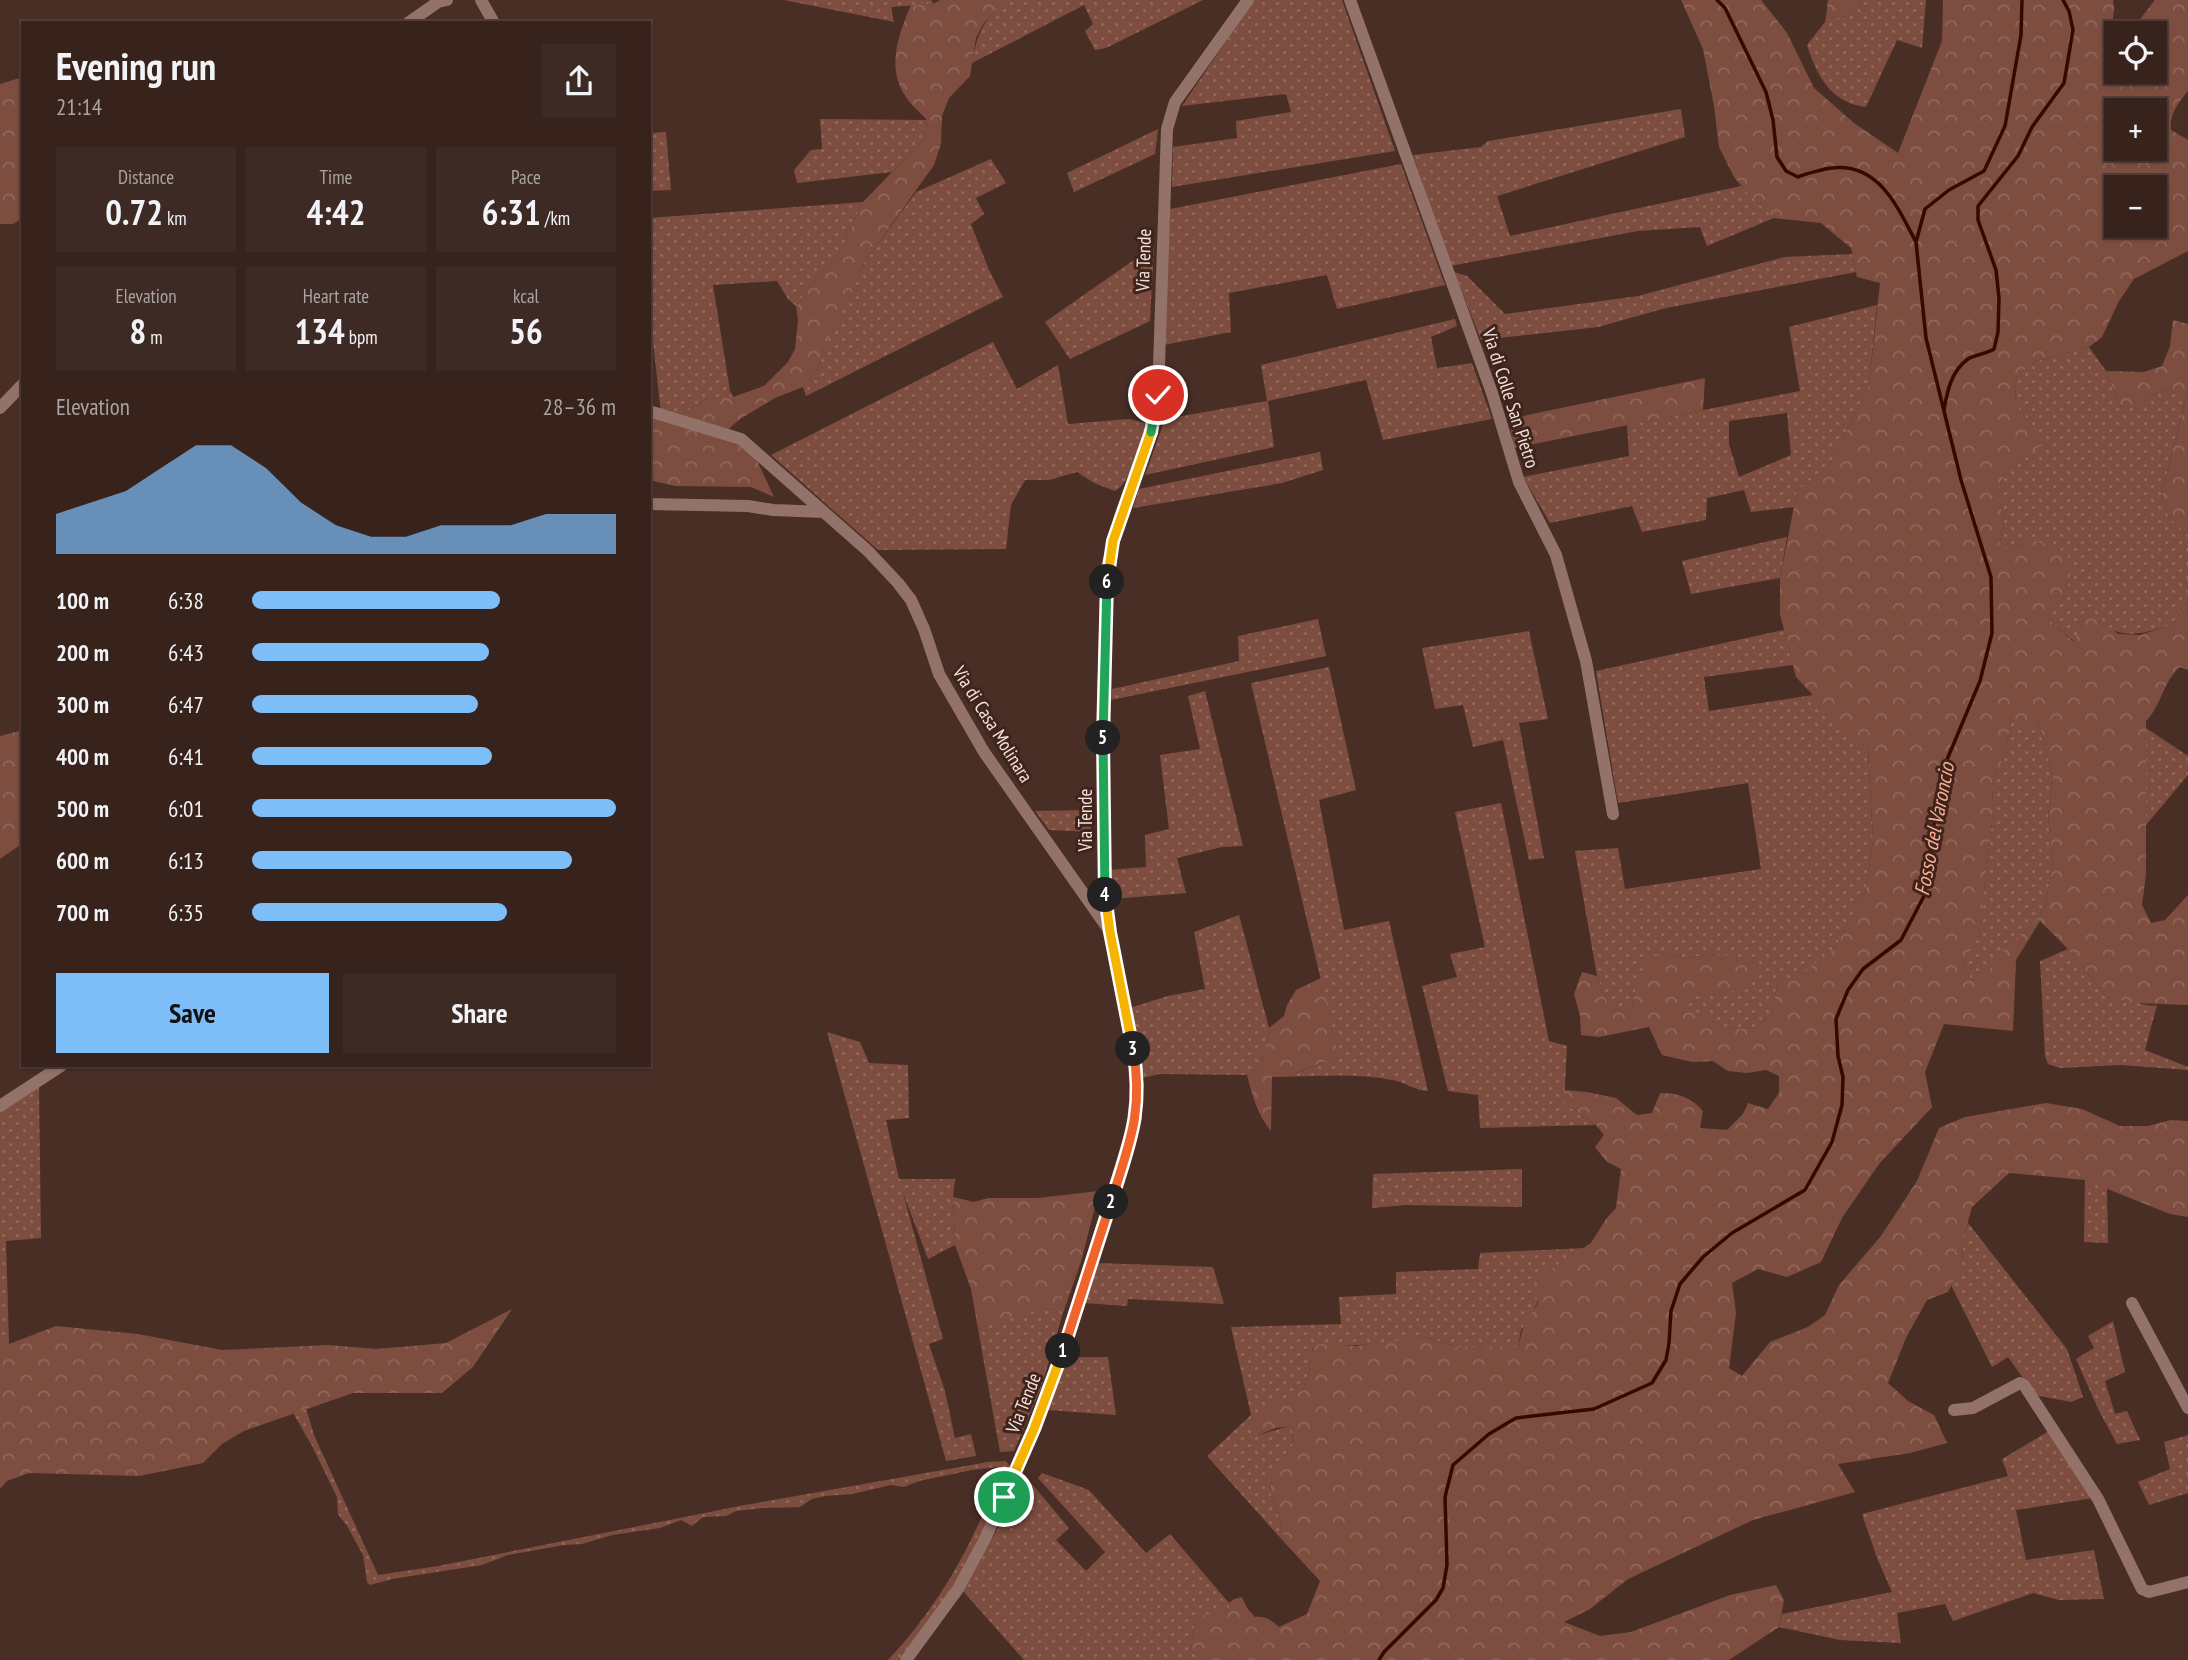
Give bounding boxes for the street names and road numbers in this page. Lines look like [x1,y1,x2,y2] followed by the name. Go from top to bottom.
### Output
[1130,228,1156,293] street label: Via Tende
[1477,324,1545,471] street label: Via di Colle San Pietro
[947,661,1038,787] street label: Via di Casa Molinara
[1073,788,1097,852] street label: Via Tende
[1000,1369,1046,1438] street label: Via Tende

